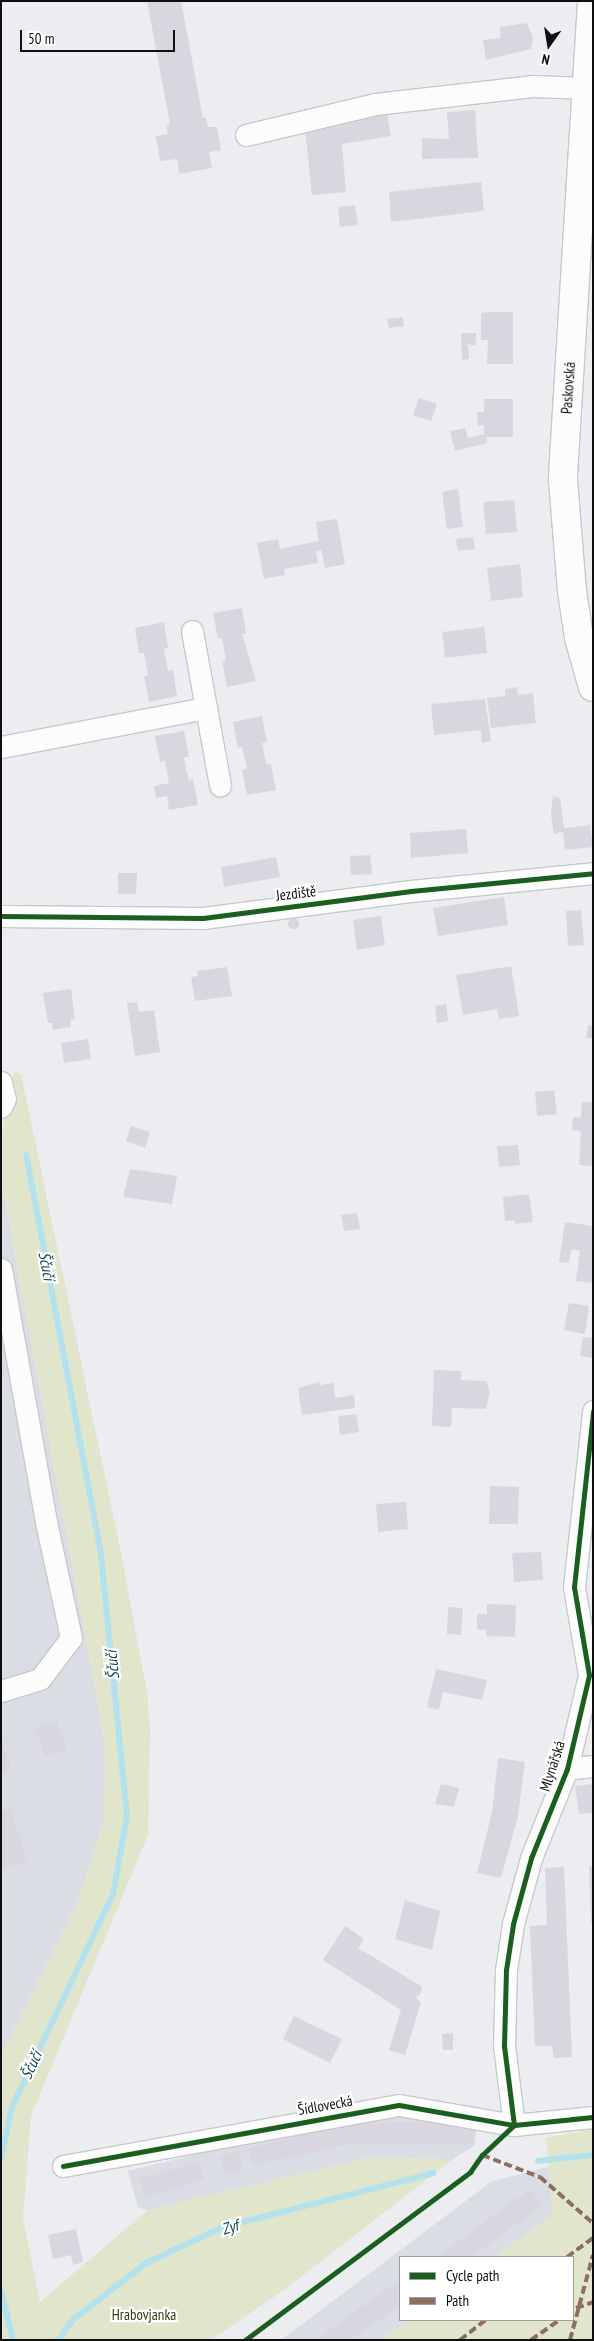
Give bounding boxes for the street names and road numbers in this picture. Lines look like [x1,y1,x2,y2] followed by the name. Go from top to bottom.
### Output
[557,361,579,415] street label: Paskovská
[275,882,317,904] street label: Jezdiště
[535,1738,569,1794] street label: Mlynářská
[296,2091,354,2119] street label: Šídlovecká

